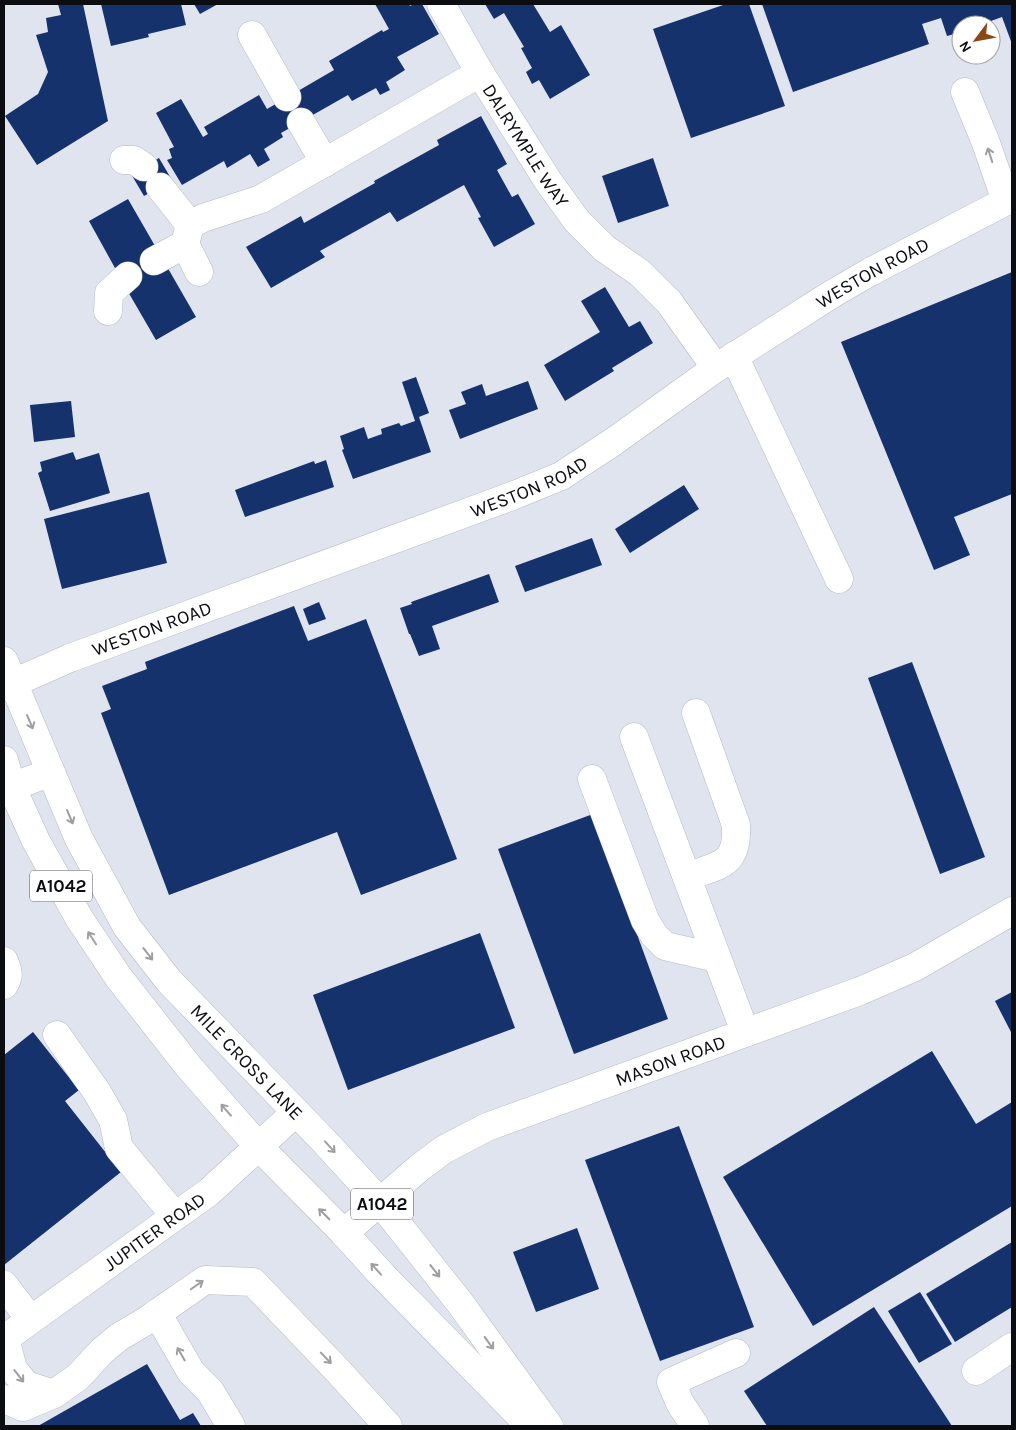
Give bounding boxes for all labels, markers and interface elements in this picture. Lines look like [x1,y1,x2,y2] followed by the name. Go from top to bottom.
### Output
[951,15,1001,65] north arrow
[956,38,975,55] text: N
[478,80,574,212] street label: DALRYMPLE WAY
[985,147,995,163] one-way arrow
[812,233,933,313] street label: WESTON ROAD
[467,452,592,522] street label: WESTON ROAD
[89,597,215,661] street label: WESTON ROAD
[25,714,35,729] one-way arrow
[65,809,75,824] one-way arrow
[30,870,92,901] road number: A1042
[87,931,97,945] one-way arrow
[143,947,154,960] one-way arrow
[186,1000,307,1125] street label: MILE CROSS LANE
[613,1031,729,1091] street label: MASON ROAD
[221,1103,232,1116] one-way arrow
[324,1141,336,1154] one-way arrow
[100,1188,210,1276] street label: JUPITER ROAD
[351,1188,413,1220] road number: A1042
[318,1208,330,1220] one-way arrow
[370,1262,382,1275] one-way arrow
[429,1264,440,1277] one-way arrow
[190,1280,204,1290] one-way arrow
[483,1336,494,1349] one-way arrow
[175,1348,185,1362] one-way arrow
[320,1352,332,1364] one-way arrow
[13,1369,24,1382] one-way arrow

